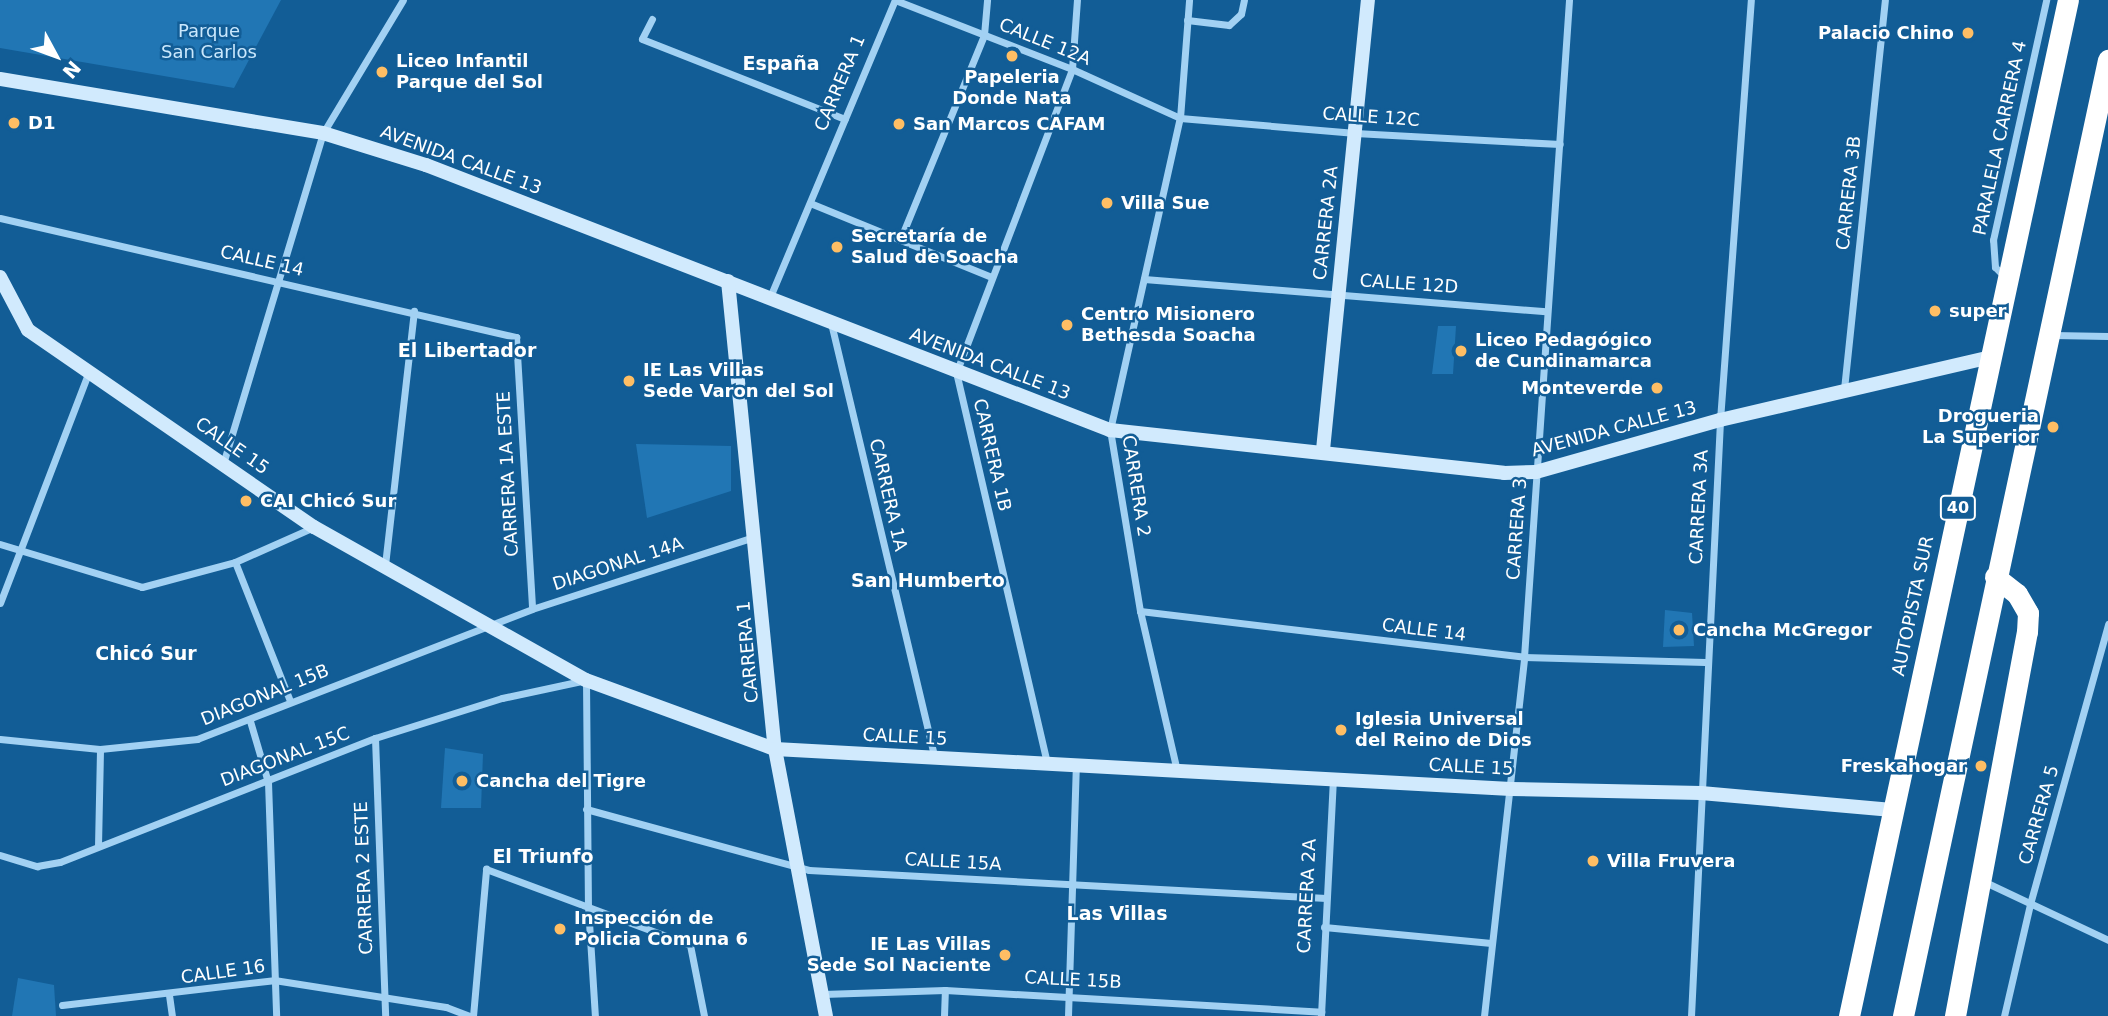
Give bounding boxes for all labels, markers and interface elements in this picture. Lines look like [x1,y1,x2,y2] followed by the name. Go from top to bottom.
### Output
[996,14,1094,70] street label: CALLE 12A
[21,21,91,91] north arrow
[161,21,257,64] park label: Parque San Carlos
[1818,22,1954,44] place label: Palacio Chino
[1960,25,1976,41] marker: Palacio Chino
[810,32,870,134] street label: CARRERA 1
[1969,39,2031,237] street label: PARALELA CARRERA 4
[1004,48,1020,64] marker: Papeleria Donde Nata
[396,51,543,94] place label: Liceo Infantil Parque del Sol
[742,53,820,75] district label: España
[58,57,85,83] text: N
[374,64,390,80] marker: Liceo Infantil Parque del Sol
[952,67,1072,110] place label: Papeleria Donde Nata
[1322,103,1420,131] street label: CALLE 12C
[28,112,55,134] place label: D1
[913,113,1105,135] place label: San Marcos CAFAM
[6,115,22,131] marker: D1
[891,116,907,132] marker: San Marcos CAFAM
[377,121,545,199] street label: AVENIDA CALLE 13
[1832,135,1866,251] street label: CARRERA 3B
[1309,165,1343,281] street label: CARRERA 2A
[1121,192,1210,214] place label: Villa Sue
[1099,195,1115,211] marker: Villa Sue
[851,226,1019,268] place label: Secretaría de Salud de Soacha
[829,239,845,255] marker: Secretaría de Salud de Soacha
[218,241,306,281] street label: CALLE 14
[1359,270,1459,298] street label: CALLE 12D
[1949,300,2006,322] place label: super
[1927,303,1943,319] marker: super
[1081,304,1256,346] place label: Centro Misionero Bethesda Soacha
[1059,317,1075,333] marker: Centro Misionero Bethesda Soacha
[907,323,1073,405] street label: AVENIDA CALLE 13
[1475,330,1652,372] place label: Liceo Pedagógico de Cundinamarca
[398,340,536,362] district label: El Libertador
[1453,343,1469,359] marker: Liceo Pedagógico de Cundinamarca
[643,360,834,402] place label: IE Las Villas Sede Varon del Sol
[621,373,637,389] marker: IE Las Villas Sede Varon del Sol
[1521,377,1643,399] place label: Monteverde
[1649,380,1665,396] marker: Monteverde
[493,391,523,557] street label: CARRERA 1A ESTE
[969,397,1015,513] street label: CARRERA 1B
[1529,397,1699,461] street label: AVENIDA CALLE 13
[1922,406,2039,448] place label: Drogueria La Superior
[191,413,273,479] street label: CALLE 15
[2045,419,2061,435] marker: Drogueria La Superior
[1117,434,1155,538] street label: CARRERA 2
[865,437,911,553] street label: CARRERA 1A
[1685,449,1713,565] street label: CARRERA 3A
[1503,477,1531,581] street label: CARRERA 3
[260,490,396,512] place label: CAI Chicó Sur
[238,493,254,509] marker: CAI Chicó Sur
[1939,495,1977,520] road number: 40
[550,533,686,595] street label: DIAGONAL 14A
[1888,534,1938,678] street label: AUTOPISTA SUR
[851,570,1005,592] district label: San Humberto
[733,600,763,704] street label: CARRERA 1
[1381,614,1467,646] street label: CALLE 14
[1693,619,1872,641] place label: Cancha McGregor
[1671,622,1687,638] marker: Cancha McGregor
[95,643,197,665] district label: Chicó Sur
[198,660,332,730] street label: DIAGONAL 15B
[1355,709,1532,752] place label: Iglesia Universal del Reino de Dios
[218,722,352,792] street label: DIAGONAL 15C
[1333,722,1349,738] marker: Iglesia Universal del Reino de Dios
[862,724,948,750] street label: CALLE 15
[1428,754,1514,780] street label: CALLE 15
[1841,755,1967,777] place label: Freskahogar
[1973,758,1989,774] marker: Freskahogar
[2014,763,2064,867] street label: CARRERA 5
[476,770,646,792] place label: Cancha del Tigre
[454,773,470,789] marker: Cancha del Tigre
[351,801,377,955] street label: CARRERA 2 ESTE
[1293,838,1321,954] street label: CARRERA 2A
[492,846,594,868] district label: El Triunfo
[904,849,1002,875] street label: CALLE 15A
[1607,850,1735,872] place label: Villa Fruvera
[1585,853,1601,869] marker: Villa Fruvera
[1067,903,1167,925] district label: Las Villas
[574,908,748,950] place label: Inspección de Policia Comuna 6
[552,921,568,937] marker: Inspección de Policia Comuna 6
[807,934,991,976] place label: IE Las Villas Sede Sol Naciente
[997,947,1013,963] marker: IE Las Villas Sede Sol Naciente
[179,955,267,989] street label: CALLE 16
[1024,967,1122,993] street label: CALLE 15B

